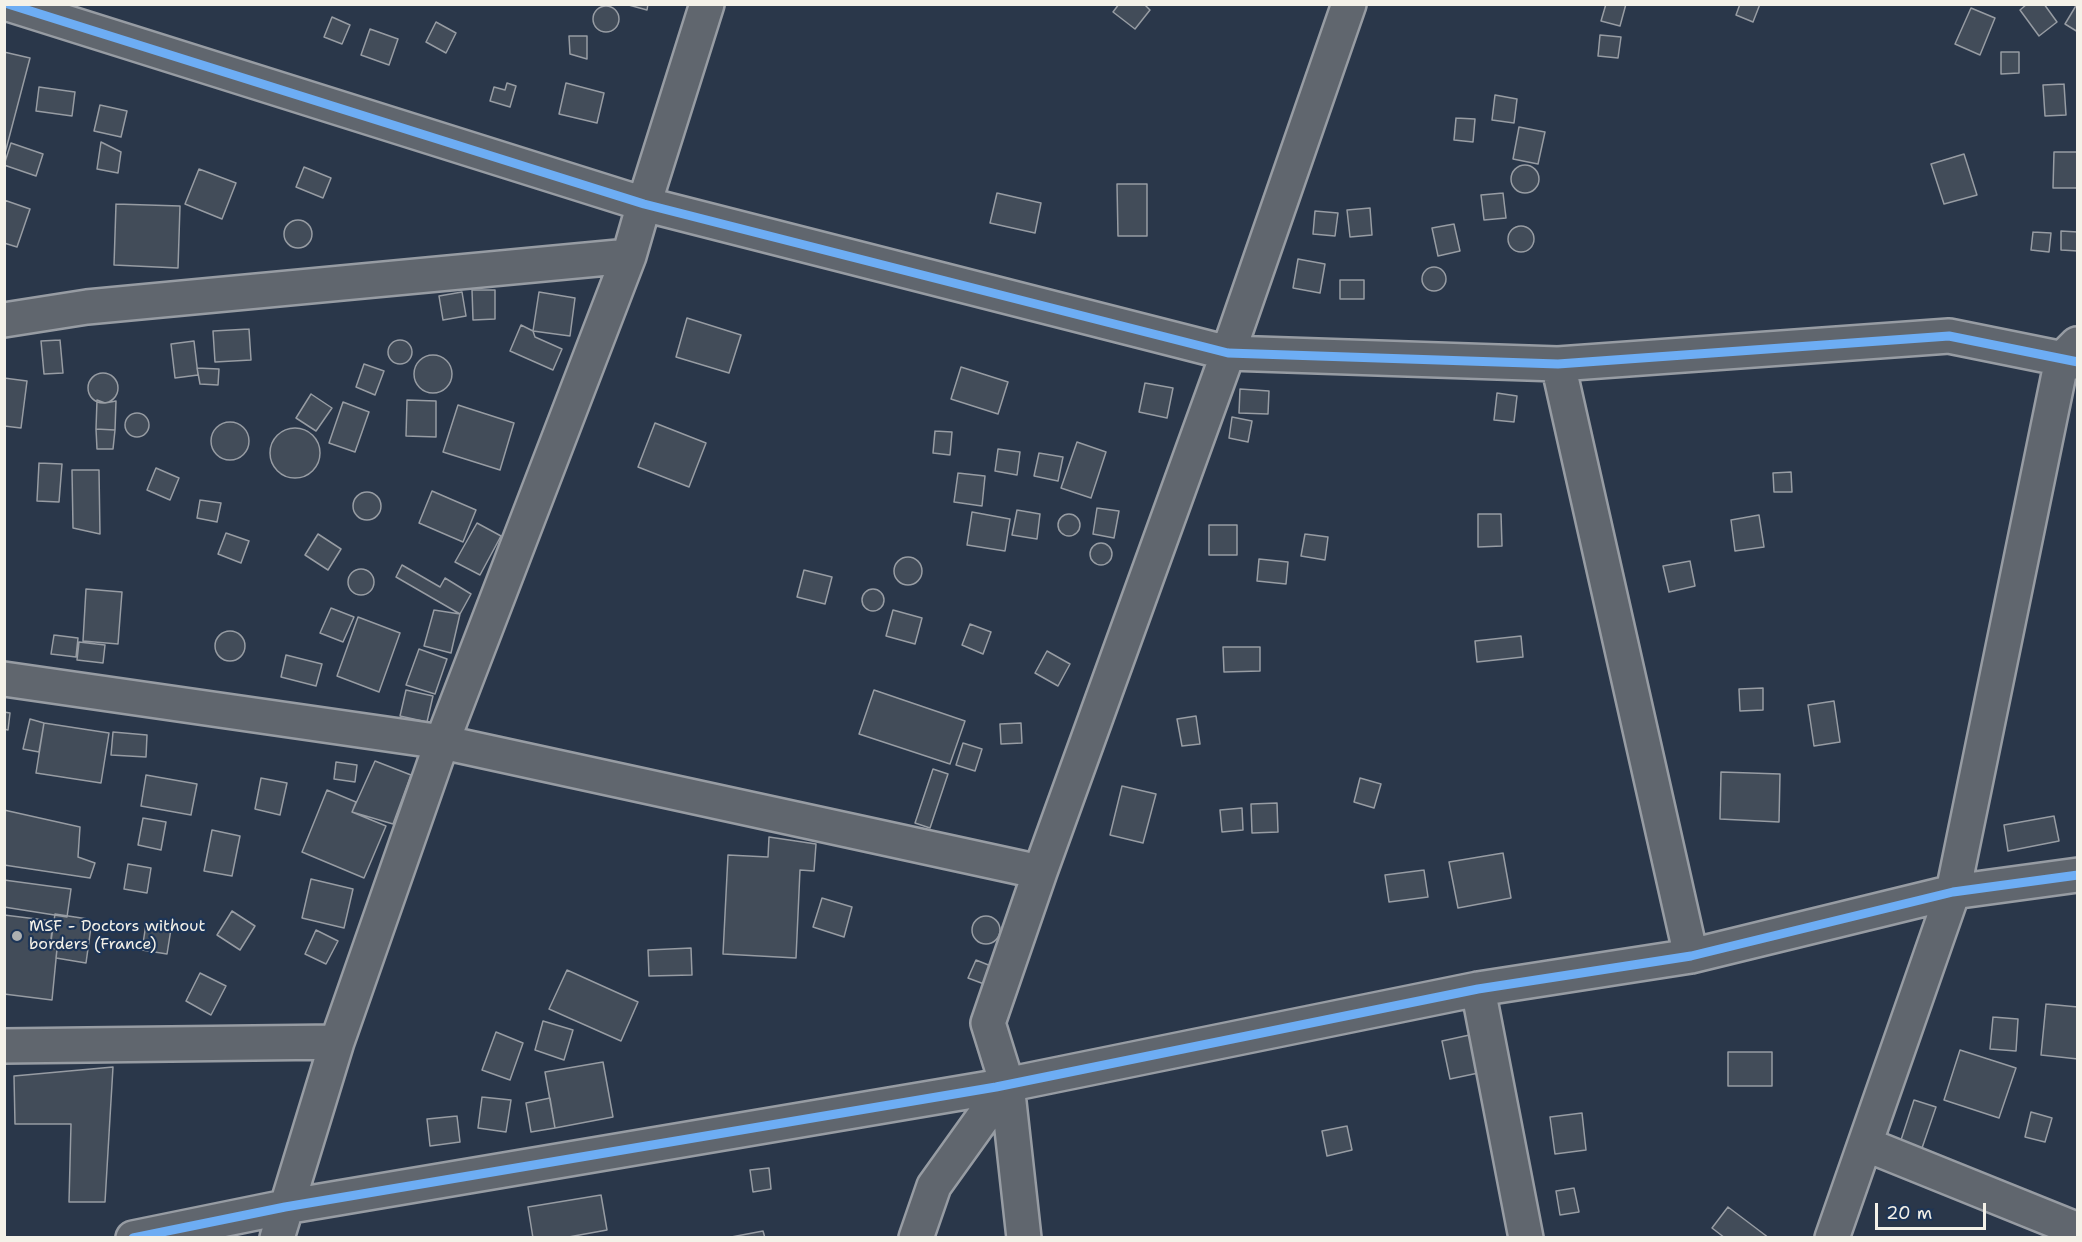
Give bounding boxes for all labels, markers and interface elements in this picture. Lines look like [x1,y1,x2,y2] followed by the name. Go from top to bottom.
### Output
[29,917,205,955] place label: MSF - Doctors without borders (France)
[10,929,24,943] marker: MSF - Doctors without borders (France)
[1878,1191,1989,1229] scale bar
[1886,1201,1932,1225] text: 20 m

